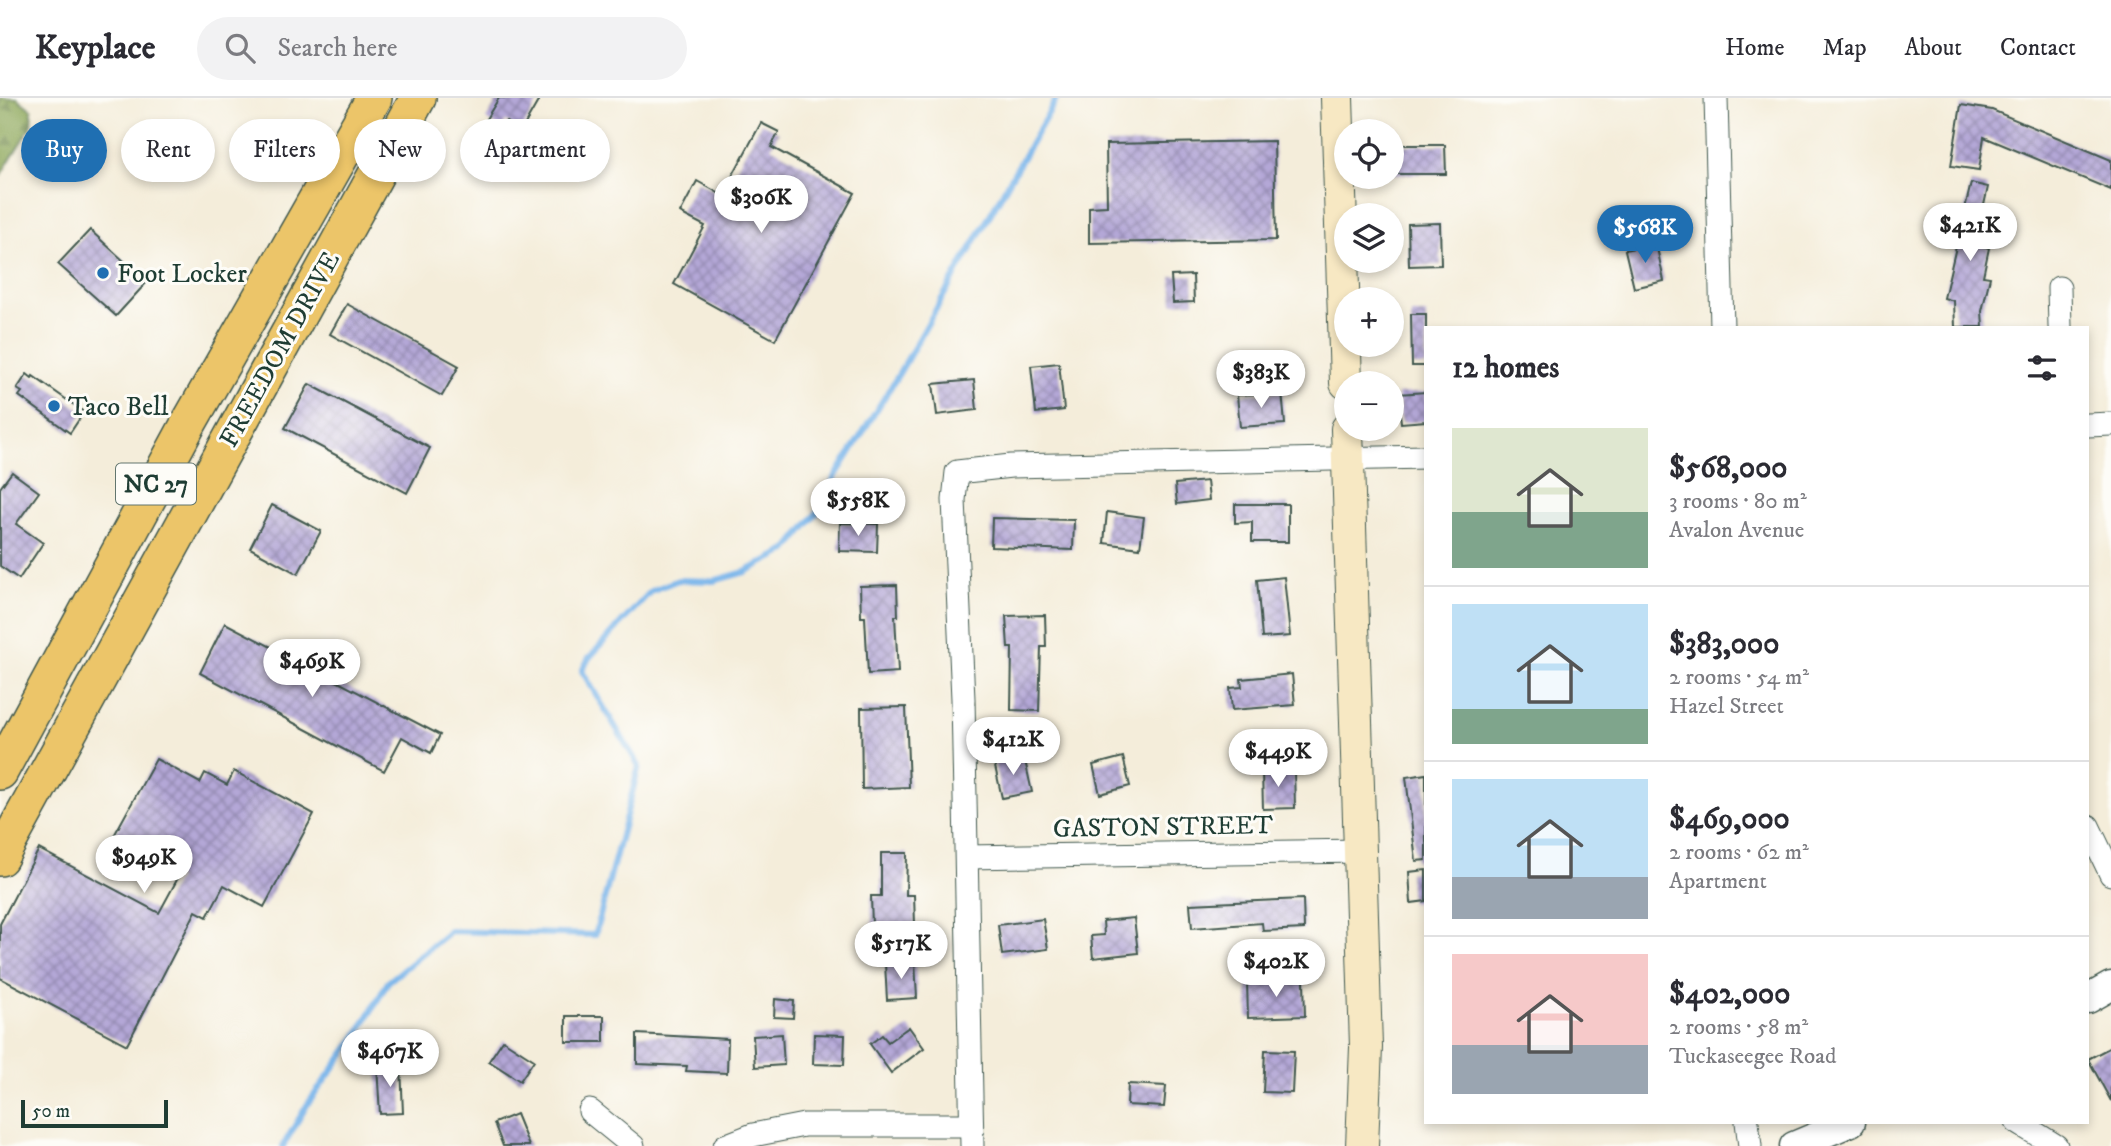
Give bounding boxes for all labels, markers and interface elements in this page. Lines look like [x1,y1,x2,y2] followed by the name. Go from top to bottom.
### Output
[197,17,687,80] search box
[35,28,155,69] text: Keyplace
[221,29,259,67] icon: search
[277,32,398,65] text: Search here
[1725,33,1784,63] text: Home
[1822,33,1867,63] text: Map
[1905,33,1962,63] text: About
[2000,33,2076,63] text: Contact
[21,119,107,182] chip: Buy
[121,119,215,182] chip: Rent
[229,119,340,182] chip: Filters
[354,119,446,182] chip: New
[460,119,610,182] chip: Apartment
[1334,119,1404,441] map controls
[1334,119,1404,189] button: locate
[712,176,810,235] pin: $306K
[730,183,792,212] text: $306K
[1334,203,1404,273] button: layers
[1921,204,2019,263] pin: $421K
[1596,206,1694,265] pin: $568K
[1939,211,2001,240] text: $421K
[1613,213,1677,242] text: $568K
[213,246,348,453] street label: FREEDOM DRIVE
[117,258,247,291] place label: Foot Locker
[95,265,111,281] marker: Foot Locker
[1334,287,1404,357] button: +
[2023,349,2061,387] icon: filters
[1212,350,1310,410] pin: $383K
[1452,350,1559,387] text: 12 homes
[1232,358,1290,387] text: $383K
[1334,371,1404,441] button: −
[68,391,169,424] place label: Taco Bell
[46,398,62,414] marker: Taco Bell
[1669,450,1787,487] text: $568,000
[1508,456,1592,540] icon: home
[116,464,196,505] road number: NC 27
[809,478,907,538] pin: $558K
[826,486,890,515] text: $558K
[1669,487,1807,516] text: 3 rooms · 80 m²
[1669,516,1804,545] text: Avalon Avenue
[1669,626,1779,663] text: $383,000
[1508,632,1592,716] icon: home
[263,640,361,699] pin: $469K
[279,647,345,676] text: $469K
[1669,663,1809,692] text: 2 rooms · 54 m²
[1669,692,1784,721] text: Hazel Street
[964,718,1062,777] pin: $412K
[982,725,1044,754] text: $412K
[1229,730,1327,789] pin: $449K
[1245,737,1311,766] text: $449K
[1669,801,1790,838] text: $469,000
[1508,807,1592,891] icon: home
[1053,809,1274,846] street label: GASTON STREET
[95,836,193,895] pin: $949K
[1669,838,1809,867] text: 2 rooms · 62 m²
[112,843,176,872] text: $949K
[1669,867,1767,896] text: Apartment
[852,922,950,981] pin: $517K
[871,929,931,958] text: $517K
[1227,940,1325,999] pin: $402K
[1243,947,1309,976] text: $402K
[1669,976,1790,1013] text: $402,000
[1508,982,1592,1066] icon: home
[1669,1013,1808,1042] text: 2 rooms · 58 m²
[341,1030,439,1089] pin: $467K
[357,1037,423,1066] text: $467K
[1669,1042,1836,1071] text: Tuckaseegee Road
[21,1097,168,1129] scale bar
[32,1100,70,1123] text: 50 m

